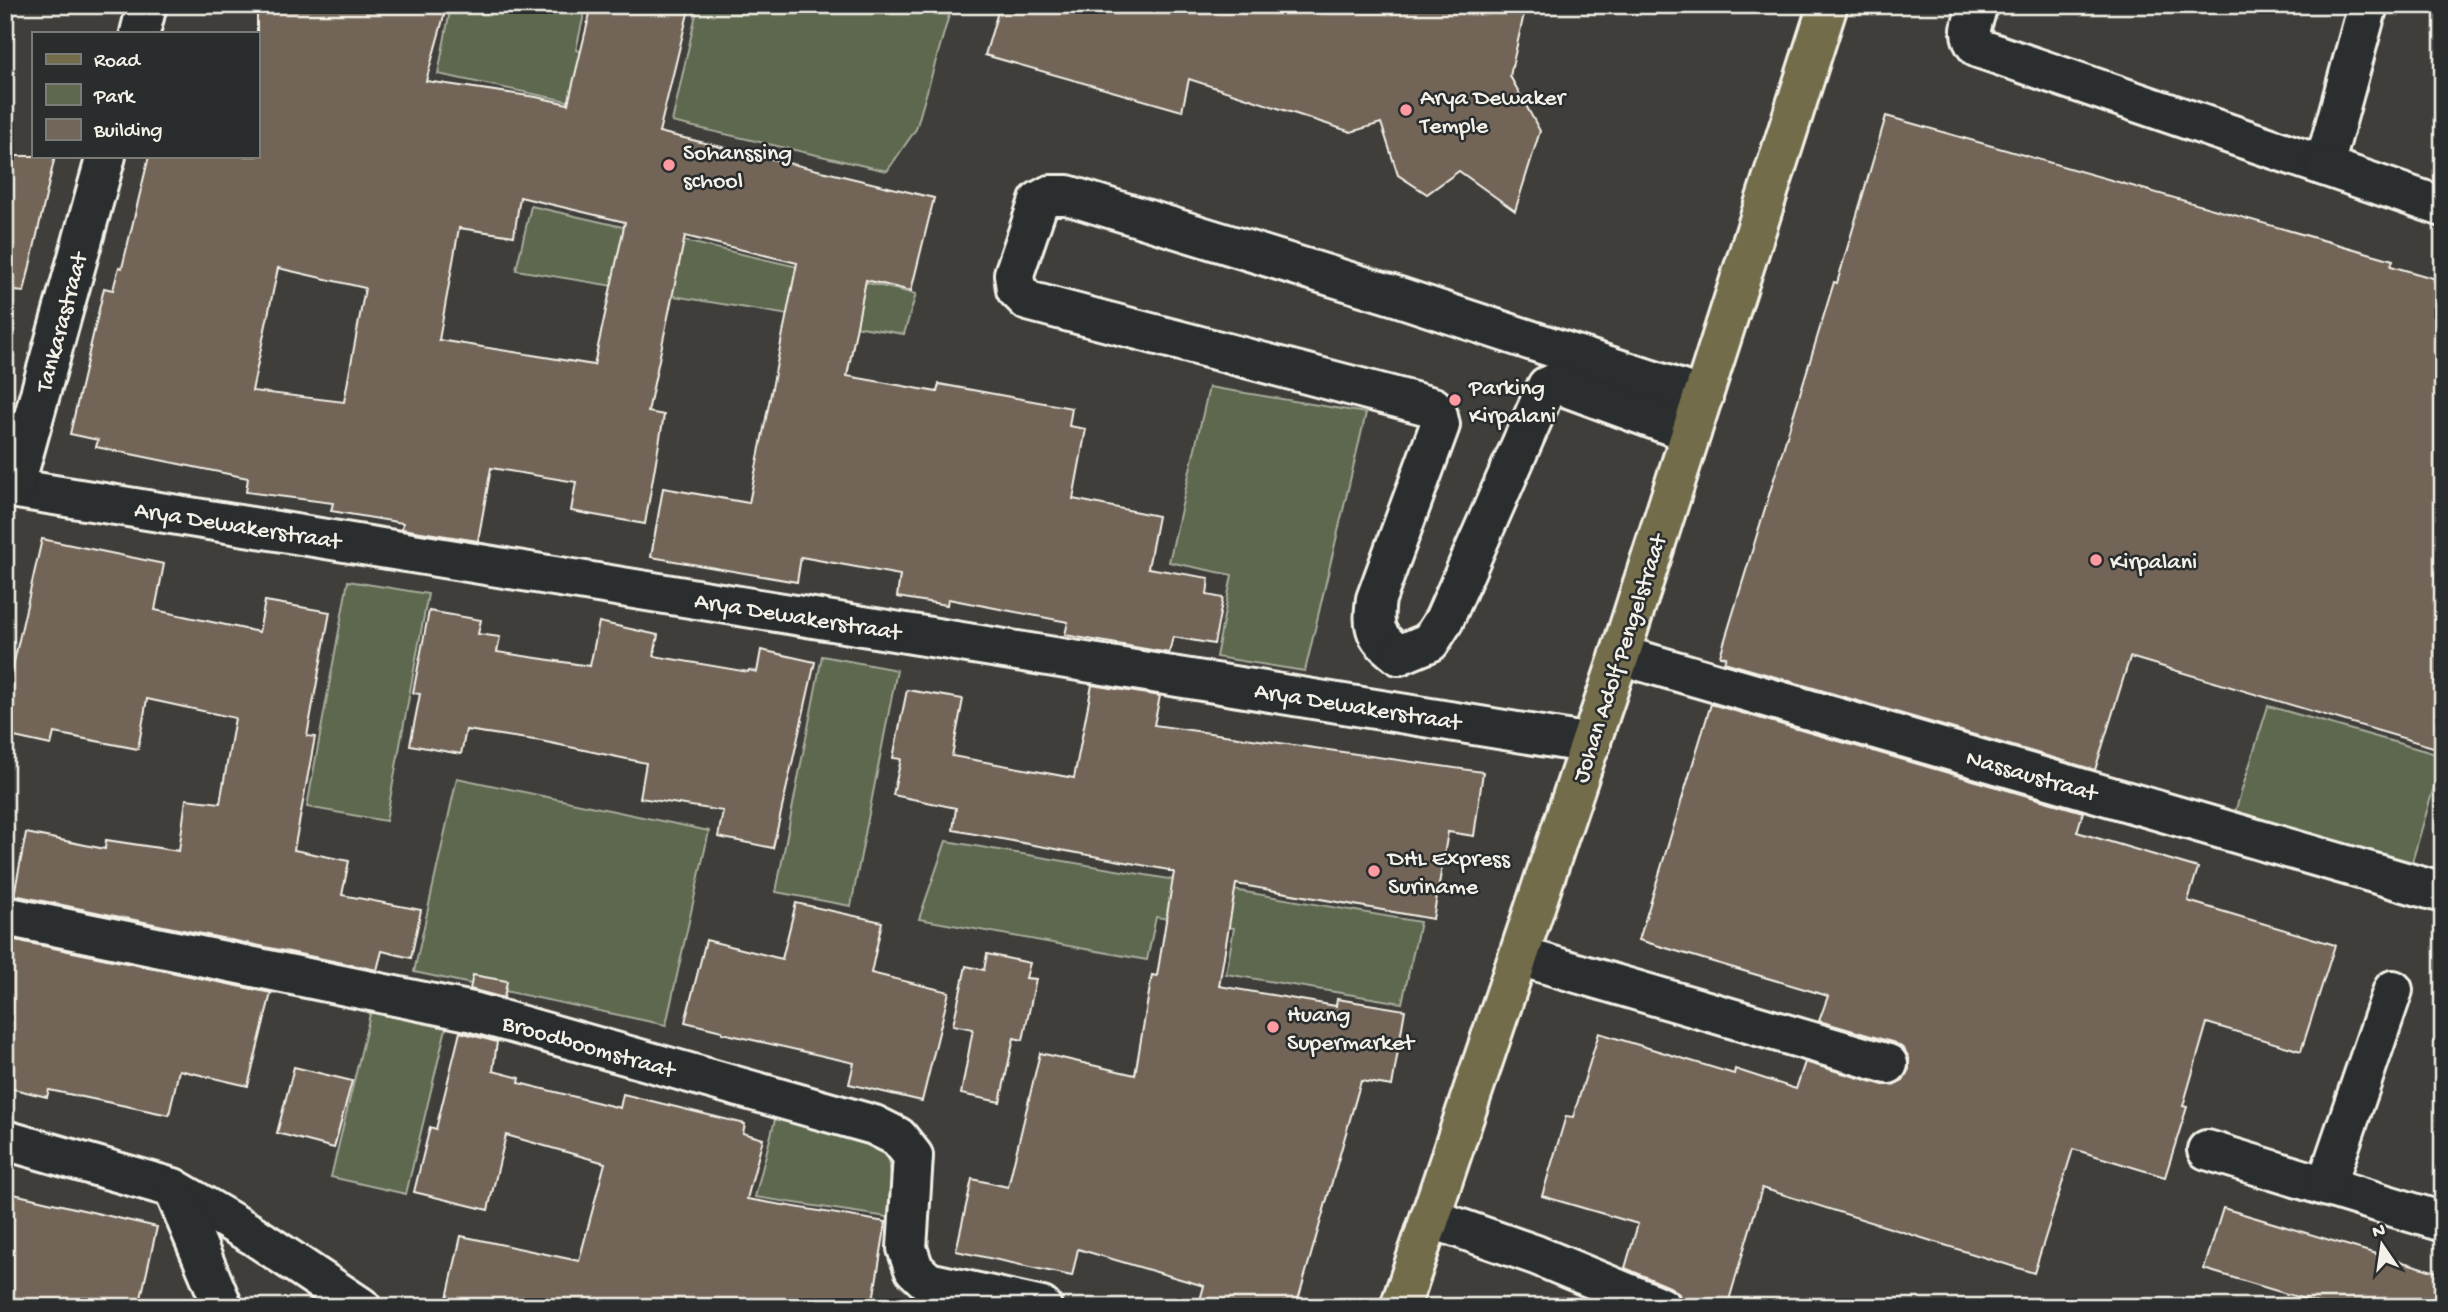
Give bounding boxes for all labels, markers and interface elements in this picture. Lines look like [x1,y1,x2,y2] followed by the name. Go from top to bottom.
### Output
[32,32,259,158] legend
[94,50,142,75] text: Road
[1418,85,1568,142] place label: Arya Dewaker Temple
[93,86,137,111] text: Park
[1398,102,1414,118] marker: Arya Dewaker Temple
[93,120,163,145] text: Building
[683,140,792,197] place label: Sohanssing school
[661,157,677,173] marker: Sohanssing school
[30,248,97,398] street label: Tankarastraat
[1468,375,1556,432] place label: Parking Kirpalani
[1447,392,1463,408] marker: Parking Kirpalani
[132,497,345,558] street label: Arya Dewakerstraat
[1567,529,1676,787] street label: Johan Adolf Pengelstraat
[2110,549,2197,578] place label: Kirpalani
[2088,552,2104,568] marker: Kirpalani
[692,588,905,649] street label: Arya Dewakerstraat
[1252,678,1465,739] street label: Arya Dewakerstraat
[1962,745,2102,810] street label: Nassaustraat
[1386,846,1511,903] place label: DHL Express Suriname
[1366,863,1382,879] marker: DHL Express Suriname
[1287,1002,1416,1059] place label: Huang Supermarket
[498,1010,680,1087] street label: Broodboomstraat
[1265,1019,1281,1035] marker: Huang Supermarket
[2346,1210,2416,1280] north arrow
[2370,1219,2388,1244] text: N

